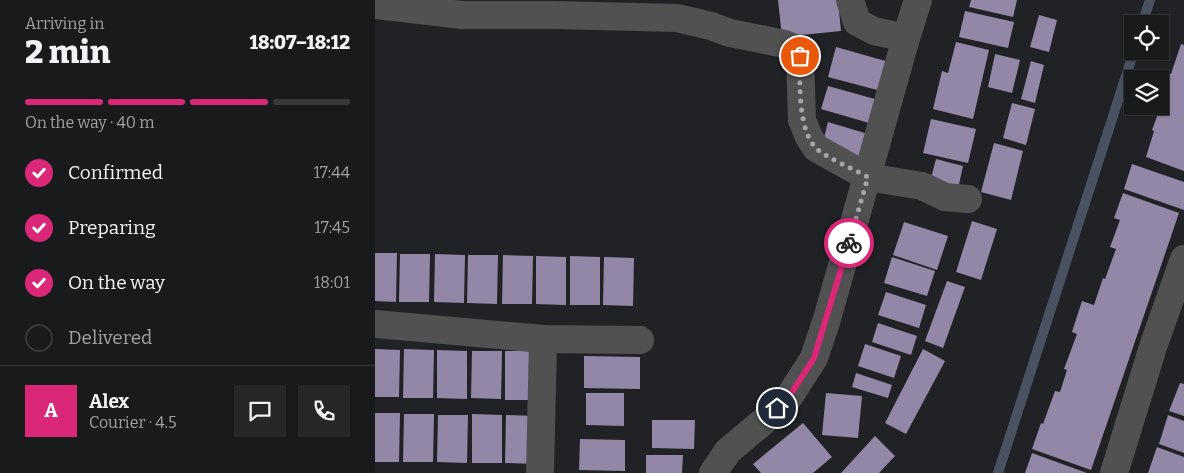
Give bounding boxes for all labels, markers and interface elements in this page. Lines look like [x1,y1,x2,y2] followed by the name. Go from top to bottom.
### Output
[25,14,104,33] text: Arriving in
[1124,15,1169,115] map controls
[1124,15,1169,60] button: locate
[250,31,350,54] text: 18:07–18:12
[25,33,111,71] text: 2 min
[779,35,821,77] pin
[786,42,814,70] icon: bag
[1124,70,1169,115] button: layers
[25,113,155,132] text: On the way · 40 m
[25,159,53,187] icon: check
[68,161,163,184] text: Confirmed
[313,163,350,182] text: 17:44
[25,214,53,242] icon: check
[68,216,156,239] text: Preparing
[314,218,350,237] text: 17:45
[824,218,874,268] courier
[835,229,863,257] icon: bike
[25,269,53,297] icon: check
[68,271,165,294] text: On the way
[314,273,350,292] text: 18:01
[68,326,152,349] text: Delivered
[234,385,286,437] button: chat
[298,385,350,437] button: phone
[756,387,798,429] pin
[89,390,129,413] text: Alex
[763,394,791,422] icon: home
[44,399,58,422] text: A
[89,413,177,432] text: Courier · 4.5

